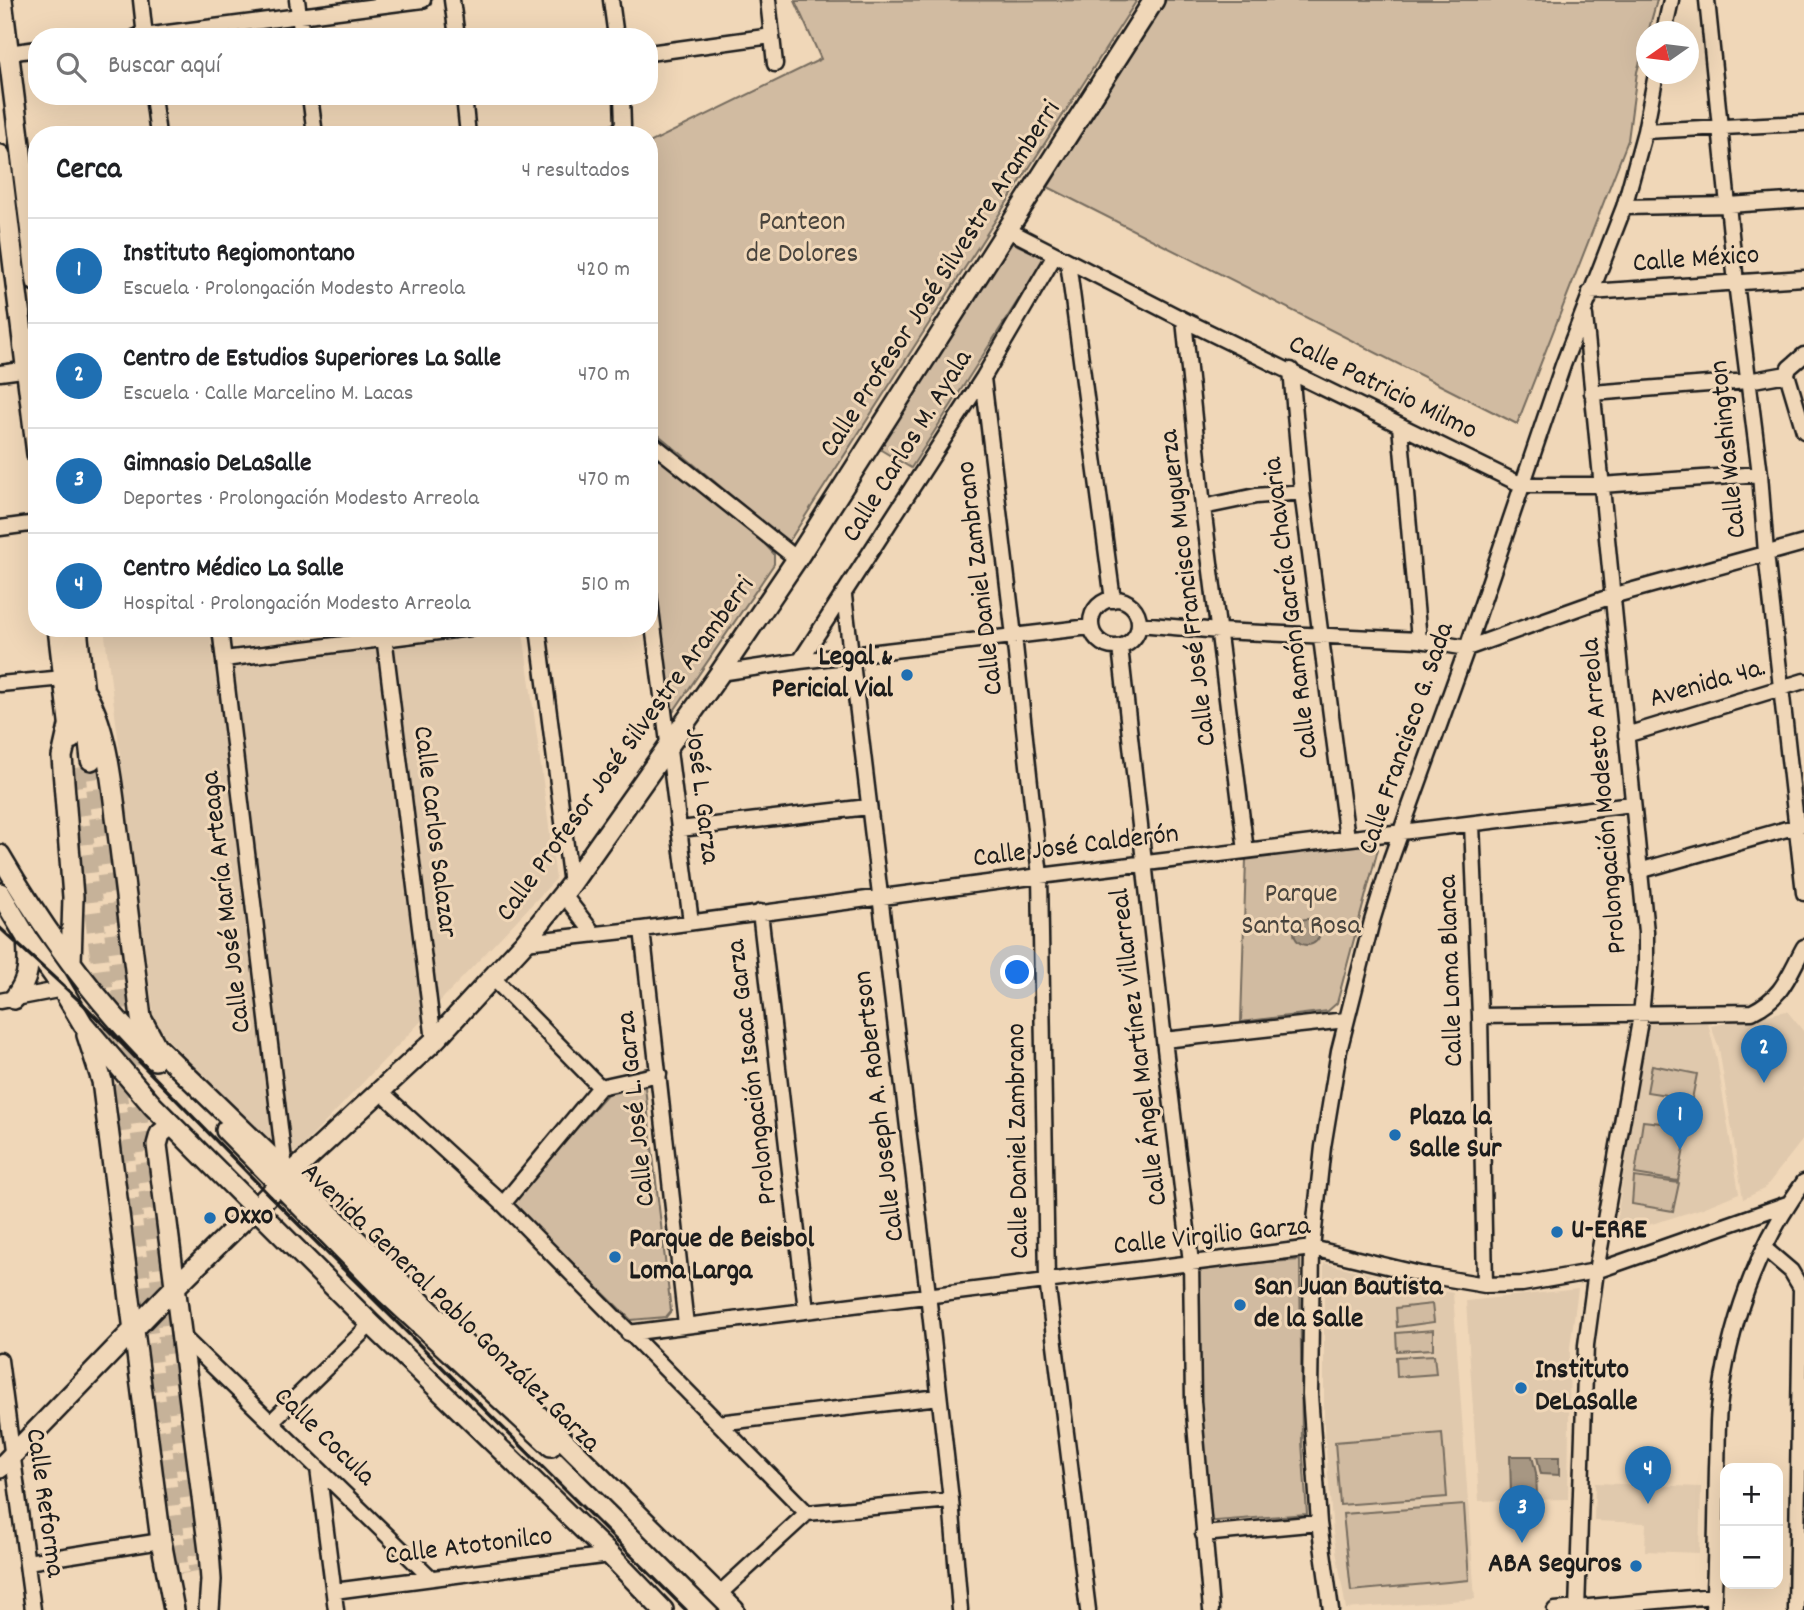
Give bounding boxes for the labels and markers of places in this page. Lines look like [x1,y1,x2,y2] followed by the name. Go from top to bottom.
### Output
[771,639,893,711] place label: Legal & Pericial Vial
[899,667,915,683] marker: Legal & Pericial Vial
[1741,1025,1787,1083] pin: 2
[1657,1092,1703,1150] pin: 1
[1409,1099,1502,1171] place label: Plaza la Salle Sur
[1387,1127,1403,1143] marker: Plaza la Salle Sur
[224,1198,273,1238] place label: Oxxo
[202,1210,218,1226] marker: Oxxo
[1571,1212,1647,1252] place label: U-ERRE
[629,1221,814,1293] place label: Parque de Beisbol Loma Larga
[1549,1224,1565,1240] marker: U-ERRE
[607,1249,623,1265] marker: Parque de Beisbol Loma Larga
[1254,1269,1444,1341] place label: San Juan Bautista de la Salle
[1232,1297,1248,1313] marker: San Juan Bautista de la Salle
[1535,1352,1637,1424] place label: Instituto DeLaSalle
[1513,1380,1529,1396] marker: Instituto DeLaSalle
[1625,1446,1671,1504] pin: 4
[1499,1485,1545,1543] pin: 3
[1488,1546,1622,1586] place label: ABA Seguros
[1628,1558,1644,1574] marker: ABA Seguros

